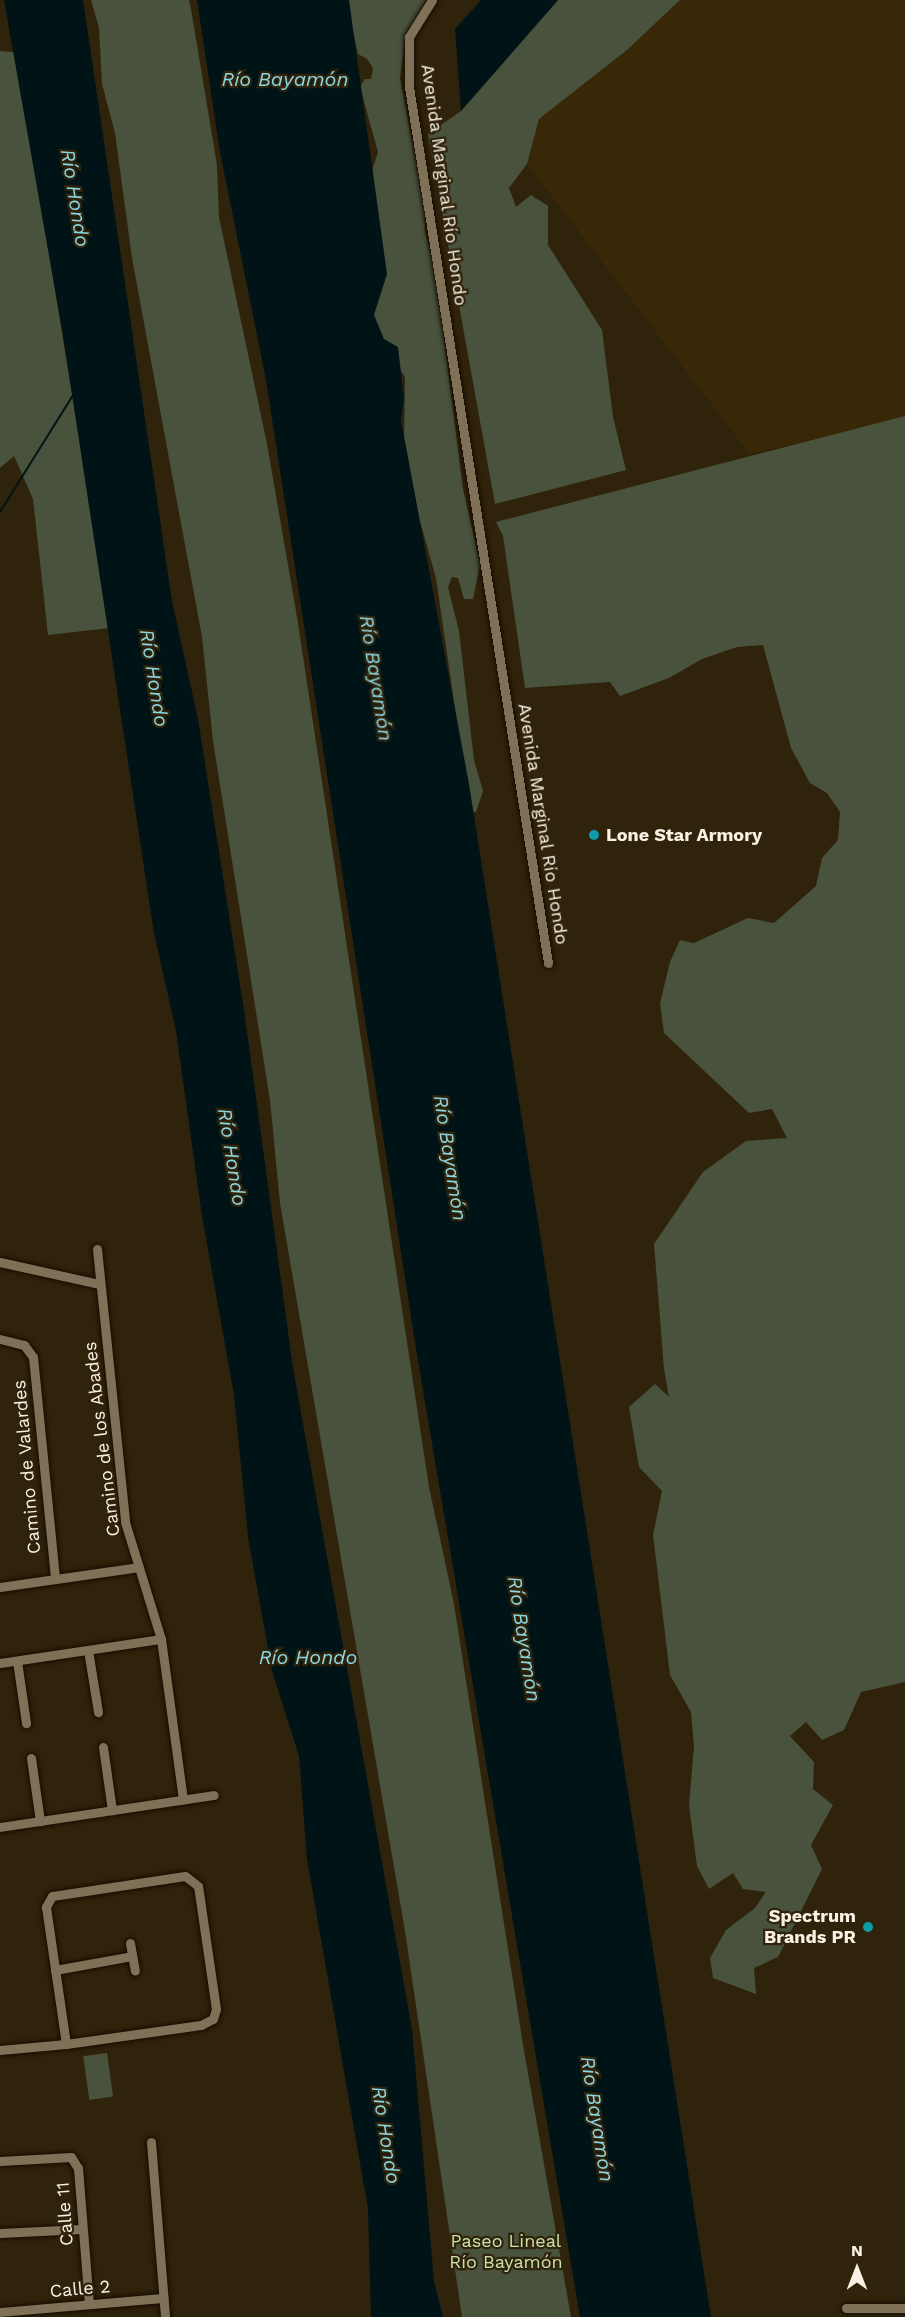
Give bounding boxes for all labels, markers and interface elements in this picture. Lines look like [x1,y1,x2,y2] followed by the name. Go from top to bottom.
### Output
[416,62,472,308] street label: Avenida Marginal Río Hondo
[222,67,348,91] water label: Río Bayamón
[55,147,95,249] water label: Río Hondo
[354,613,398,743] water label: Río Bayamón
[134,627,174,729] water label: Río Hondo
[513,701,573,947] street label: Avenida Marginal Río Hondo
[606,824,763,846] place label: Lone Star Armory
[587,828,601,842] marker: Lone Star Armory
[428,1093,472,1223] water label: Río Bayamón
[212,1106,252,1208] water label: Río Hondo
[79,1340,125,1538] street label: Camino de los Abades
[9,1379,45,1555] street label: Camino de Valardes
[502,1574,546,1704] water label: Río Bayamón
[259,1645,357,1669] water label: Río Hondo
[764,1906,856,1948] place label: Spectrum Brands PR
[861,1920,875,1934] marker: Spectrum Brands PR
[575,2054,619,2184] water label: Río Bayamón
[366,2084,406,2186] water label: Río Hondo
[52,2181,78,2247] street label: Calle 11
[449,2231,563,2274] park label: Paseo Lineal Río Bayamón
[827,2239,887,2299] north arrow
[851,2241,863,2260] text: N
[49,2276,111,2302] street label: Calle 2

